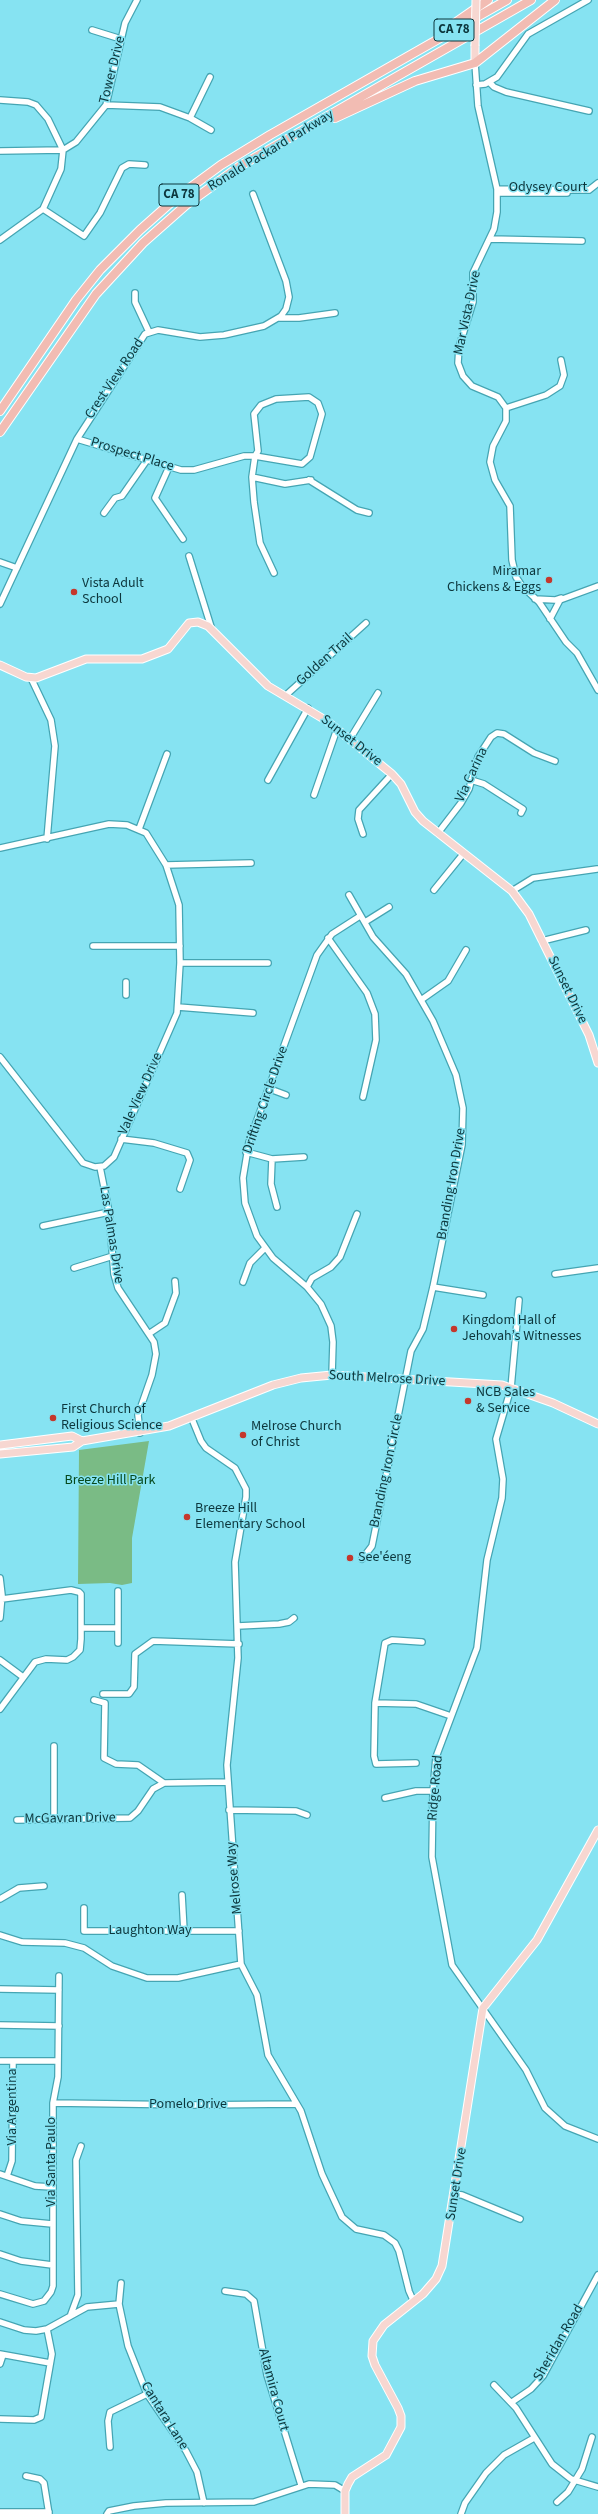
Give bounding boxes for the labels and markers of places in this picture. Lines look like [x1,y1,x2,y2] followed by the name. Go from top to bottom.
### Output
[447,564,541,596] place label: Miramar Chickens & Eggs
[544,575,554,585] marker: Miramar Chickens & Eggs
[82,576,144,608] place label: Vista Adult School
[69,587,79,597] marker: Vista Adult School
[462,1313,581,1346] place label: Kingdom Hall of Jehovah’s Witnesses
[449,1324,459,1334] marker: Kingdom Hall of Jehovah’s Witnesses
[476,1385,535,1418] place label: NCB Sales & Service
[463,1396,473,1406] marker: NCB Sales & Service
[61,1402,162,1434] place label: First Church of Religious Science
[48,1413,58,1423] marker: First Church of Religious Science
[251,1419,342,1452] place label: Melrose Church of Christ
[238,1430,248,1440] marker: Melrose Church of Christ
[195,1501,305,1534] place label: Breeze Hill Elementary School
[182,1512,192,1522] marker: Breeze Hill Elementary School
[358,1550,411,1566] place label: See'éeng
[345,1553,355,1563] marker: See'éeng

